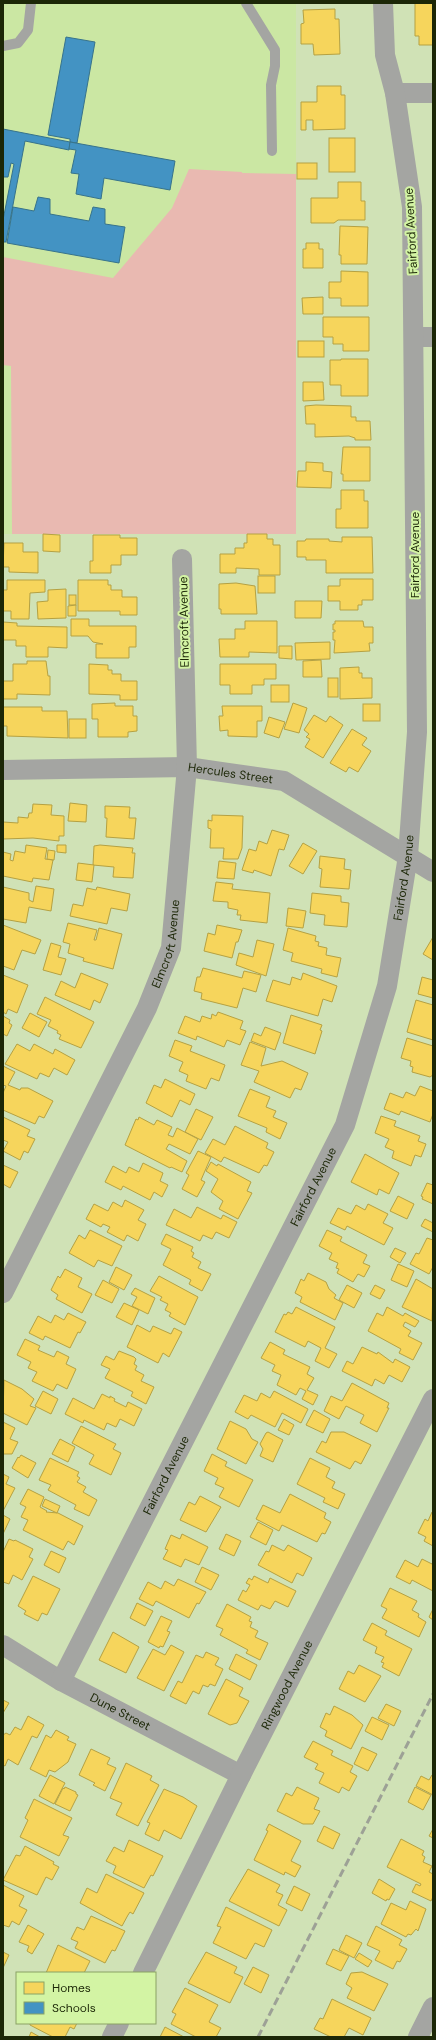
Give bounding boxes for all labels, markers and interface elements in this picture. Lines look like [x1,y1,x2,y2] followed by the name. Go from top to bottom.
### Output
[401,187,421,275] street label: Fairford Avenue
[407,512,423,598] street label: Fairford Avenue
[175,576,193,668] street label: Elmcroft Avenue
[187,759,274,787] street label: Hercules Street
[390,834,418,922] street label: Fairford Avenue
[148,899,183,990] street label: Elmcroft Avenue
[287,1144,340,1229] street label: Fairford Avenue
[139,1433,193,1518] street label: Fairford Avenue
[257,1637,317,1732] street label: Ringwood Avenue
[87,1689,153,1734] street label: Dune Street
[16,1972,156,2024] legend
[52,1980,91,1996] text: Homes
[52,2000,96,2016] text: Schools

